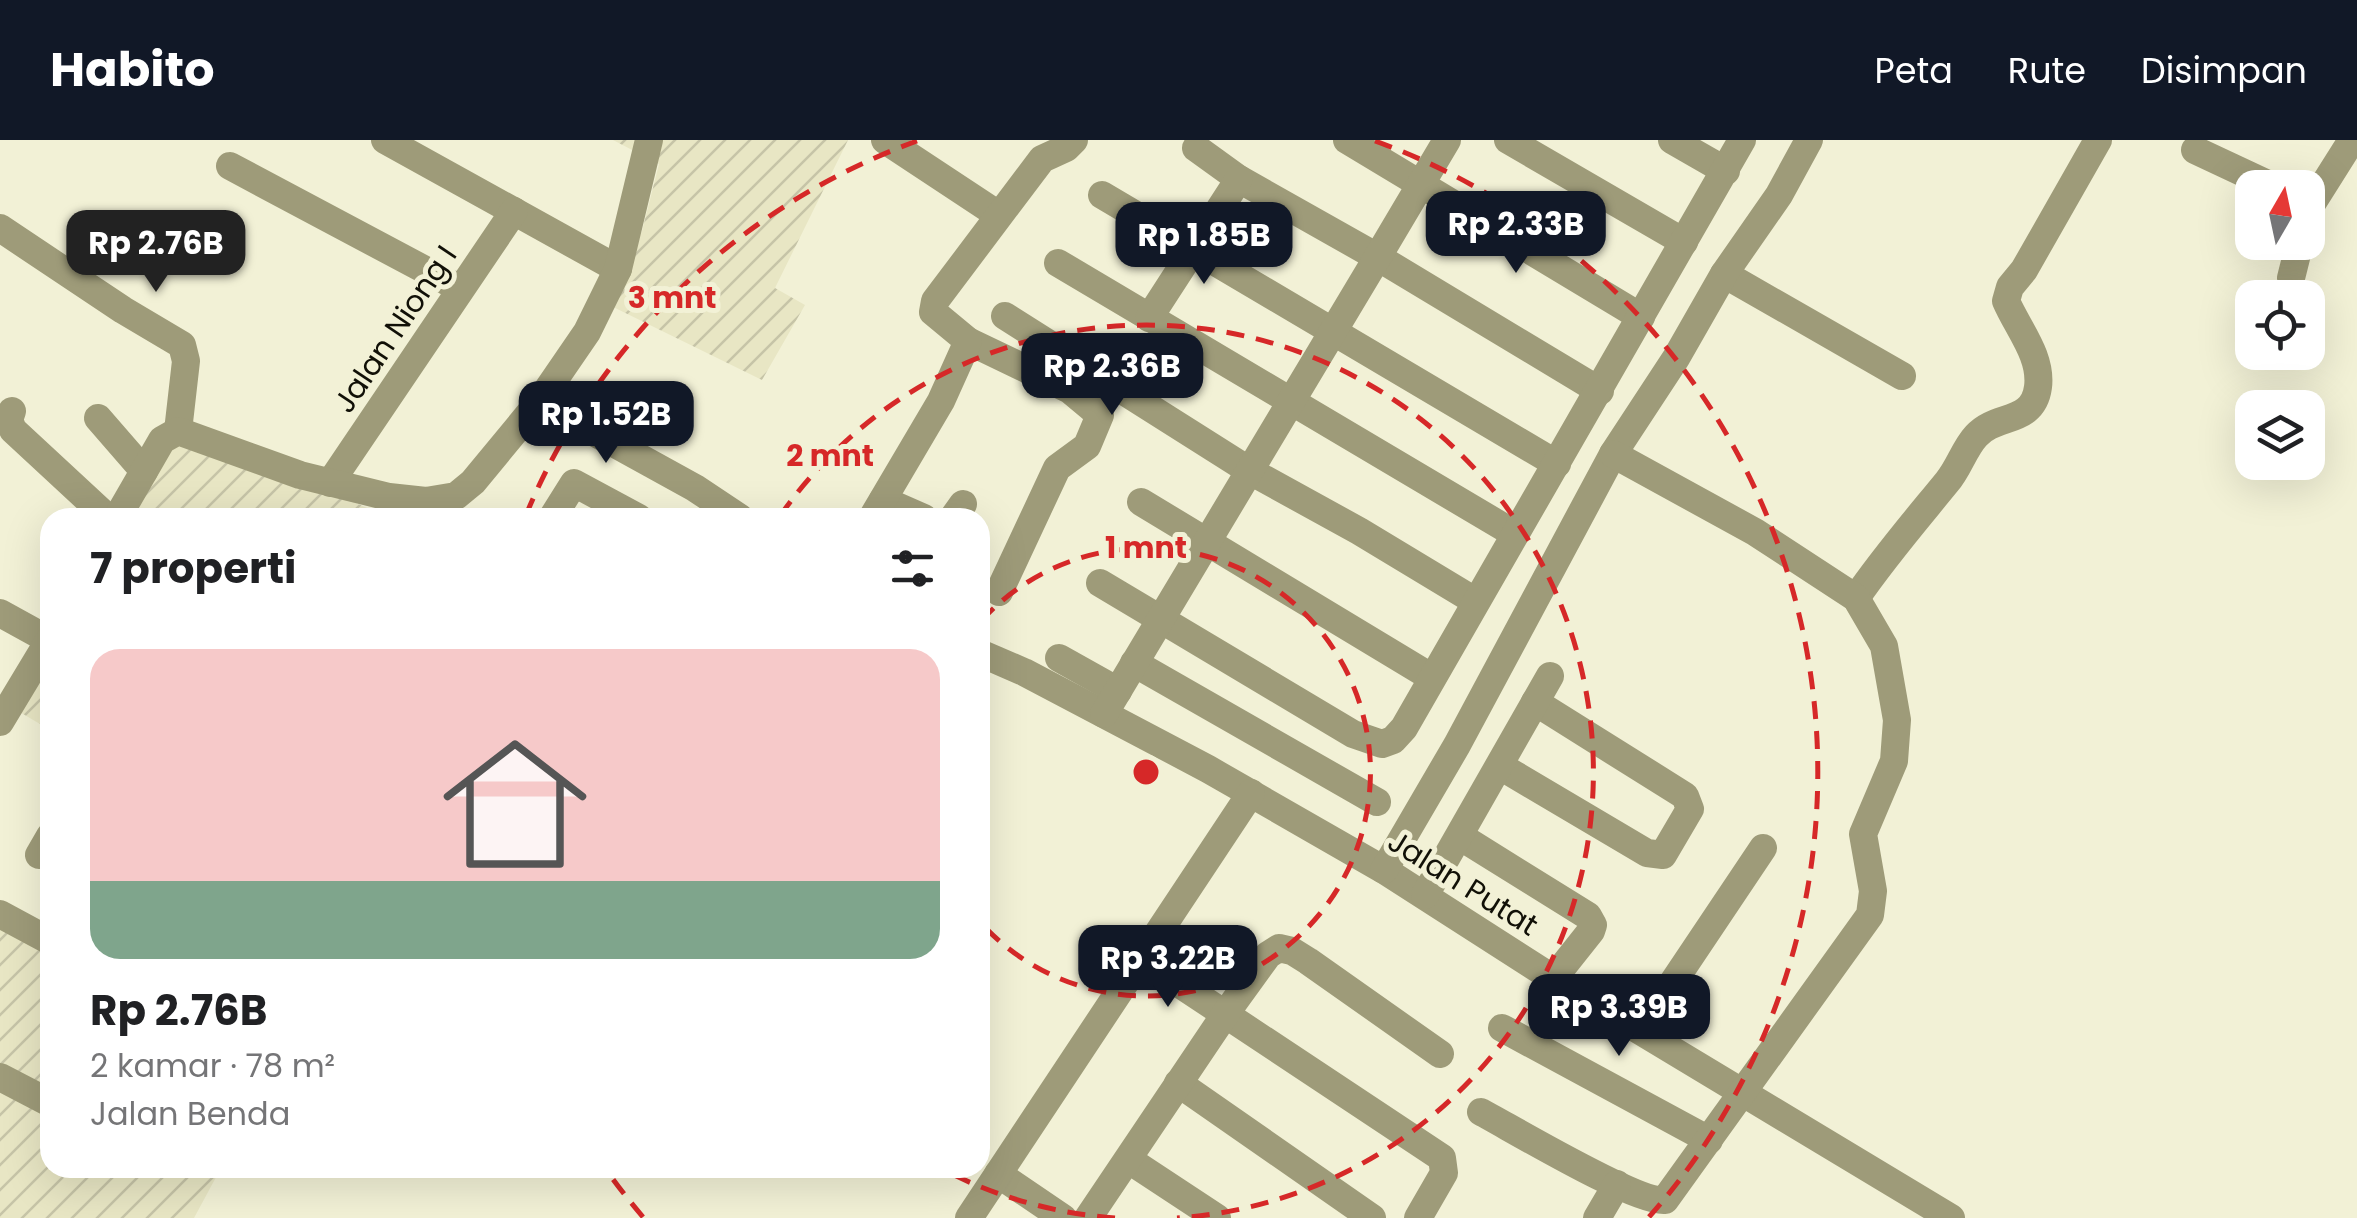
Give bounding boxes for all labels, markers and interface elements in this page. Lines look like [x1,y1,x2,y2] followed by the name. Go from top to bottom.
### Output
[50,36,215,103] text: Habito
[1874,46,1953,95] text: Peta
[2008,46,2086,95] text: Rute
[2141,46,2307,95] text: Disimpan
[2235,170,2325,260] north arrow
[2235,170,2325,480] map controls
[1413,191,1619,276] pin: Rp 2.33B
[1448,201,1584,246] text: Rp 2.33B
[1101,202,1307,287] pin: Rp 1.85B
[53,210,259,295] pin: Rp 2.76B
[1137,212,1271,257] text: Rp 1.85B
[88,220,224,265] text: Rp 2.76B
[323,237,467,421] street label: Jalan Niong I
[628,276,716,319] text: 3 mnt
[2235,280,2325,370] button: locate
[1009,333,1215,418] pin: Rp 2.36B
[1043,343,1181,388] text: Rp 2.36B
[503,381,709,466] pin: Rp 1.52B
[2235,390,2325,480] button: layers
[541,391,671,436] text: Rp 1.52B
[786,434,874,477] text: 2 mnt
[1105,526,1187,569] text: 1 mnt
[90,539,296,598] text: 7 properti
[885,541,940,596] icon: filters
[425,714,605,894] icon: home
[1128,754,1164,790] centre of rings
[1380,820,1546,946] street label: Jalan Putat
[1065,925,1271,1010] pin: Rp 3.22B
[1100,935,1236,980] text: Rp 3.22B
[1516,974,1722,1059] pin: Rp 3.39B
[90,981,268,1040] text: Rp 2.76B
[1550,984,1688,1029] text: Rp 3.39B
[90,1043,335,1088] text: 2 kamar · 78 m²
[90,1091,290,1136] text: Jalan Benda

